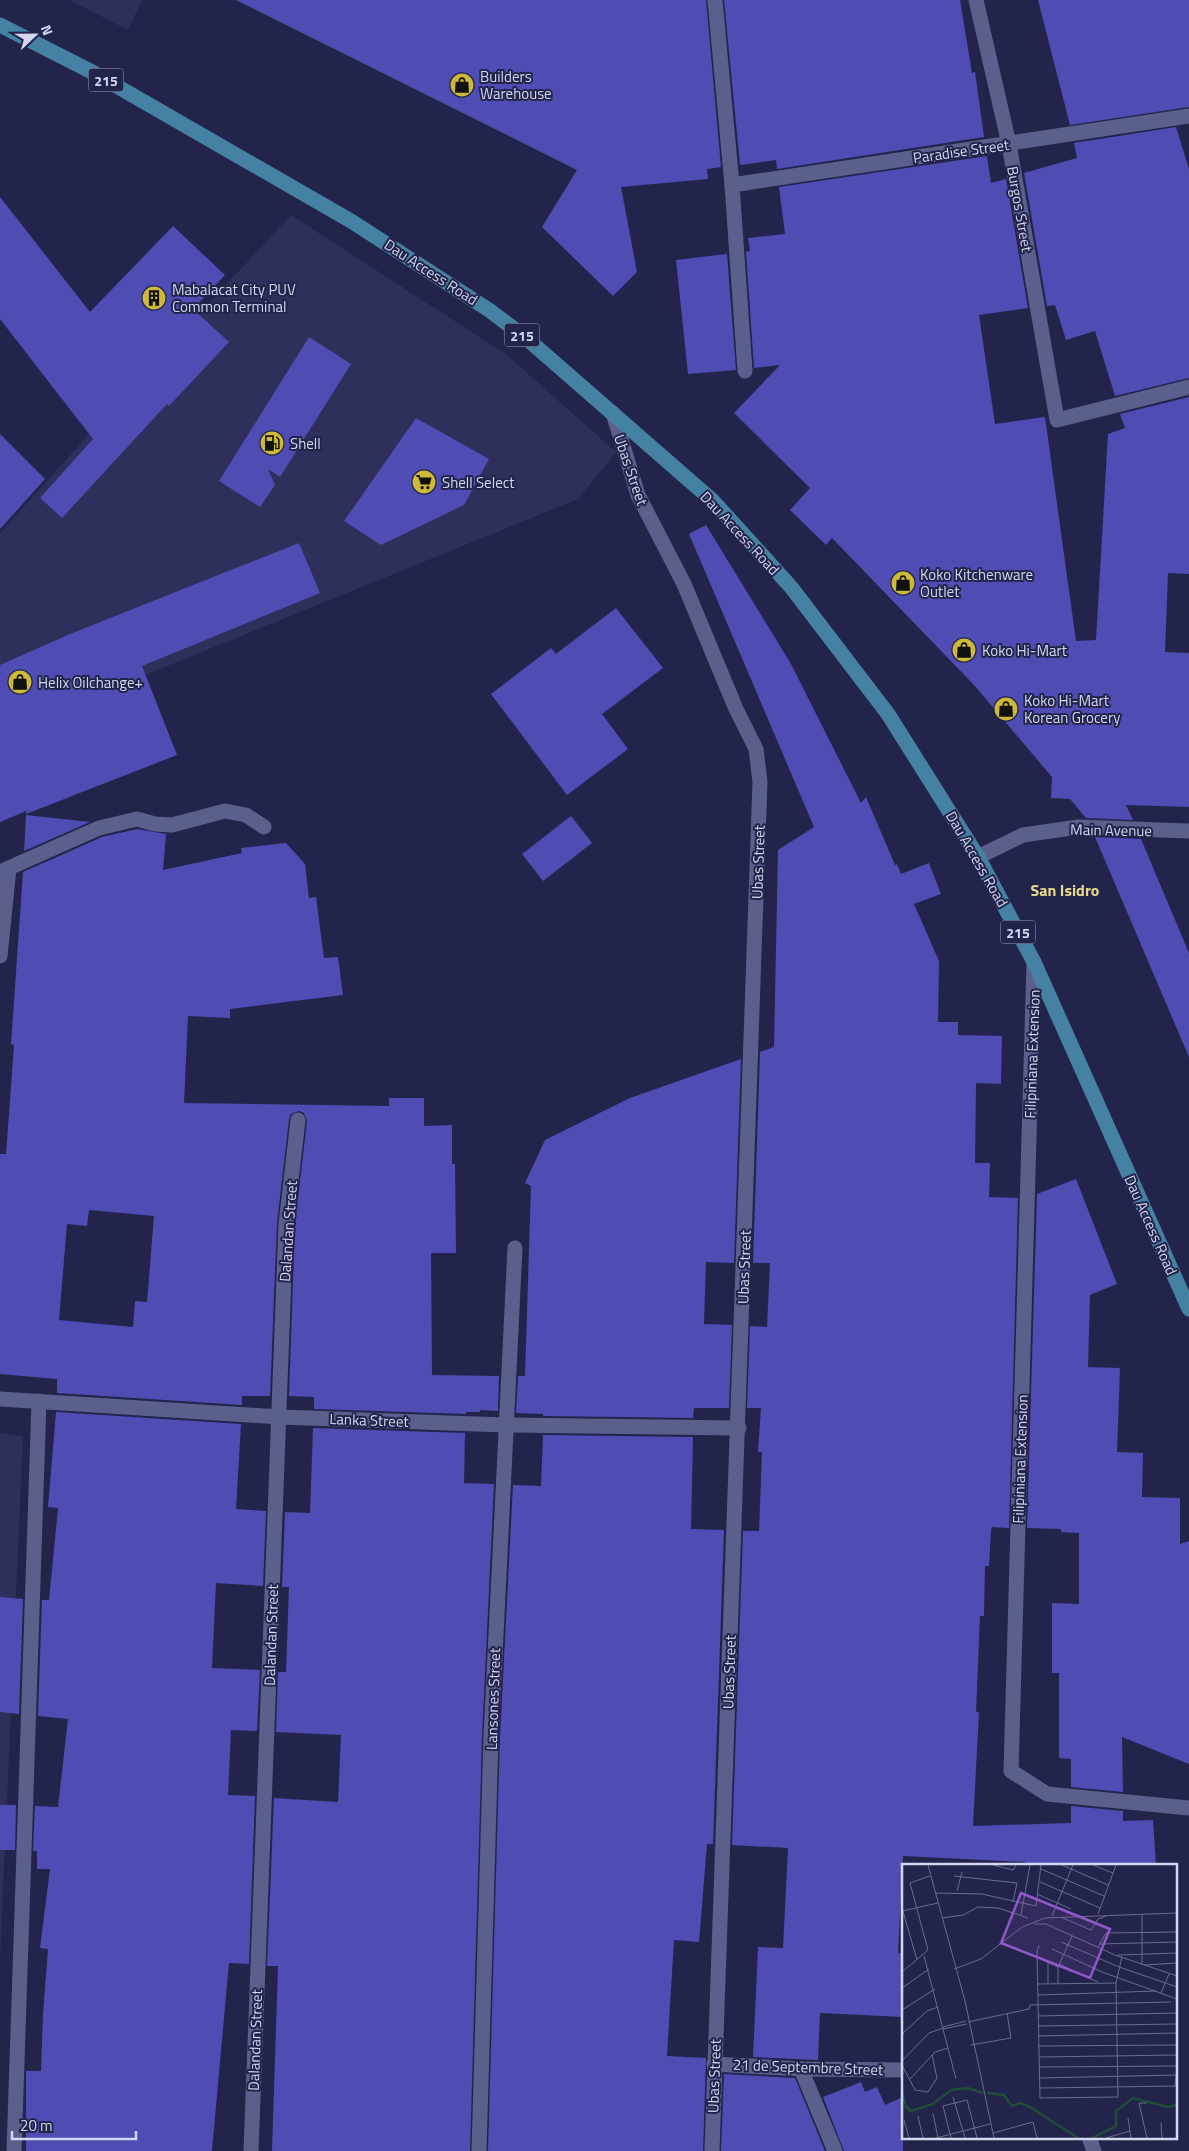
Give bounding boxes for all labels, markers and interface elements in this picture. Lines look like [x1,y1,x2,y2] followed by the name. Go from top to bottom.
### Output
[10,10,60,60] north arrow
[36,22,59,38] text: N
[480,65,552,105] place label: Builders Warehouse
[88,68,124,92] road number: 215
[449,72,475,98] shop icon: Builders Warehouse
[911,133,1011,169] street label: Paradise Street
[1001,164,1039,254] street label: Burgos Street
[380,233,482,311] street label: Dau Access Road
[172,278,296,318] place label: Mabalacat City PUV Common Terminal
[141,285,167,311] building icon: Mabalacat City PUV Common Terminal
[504,324,540,346] road number: 215
[259,430,285,456] fuel station icon: Shell
[608,431,654,509] street label: Ubas Street
[290,432,321,455] place label: Shell
[411,469,437,495] supermarket icon: Shell Select
[442,471,515,494] place label: Shell Select
[695,486,785,580] street label: Dau Access Road
[920,563,1033,603] place label: Koko Kitchenware Outlet
[890,570,916,596] shop icon: Koko Kitchenware Outlet
[951,637,977,663] shop icon: Koko Hi-Mart
[982,639,1068,662] place label: Koko Hi-Mart
[7,669,33,695] shop icon: Helix Oilchange+
[38,671,143,694] place label: Helix Oilchange+
[1024,689,1120,729] place label: Koko Hi-Mart Korean Grocery
[993,696,1019,722] shop icon: Koko Hi-Mart Korean Grocery
[940,807,1014,911] street label: Dau Access Road
[1070,818,1152,842] street label: Main Avenue
[745,824,771,899] street label: Ubas Street
[1031,878,1099,902] district label: San Isidro
[1000,920,1036,944] road number: 215
[1018,989,1046,1119] street label: Filipiniana Extension
[1119,1171,1183,1279] street label: Dau Access Road
[273,1179,303,1283] street label: Dalandan Street
[731,1229,757,1304] street label: Ubas Street
[1006,1394,1034,1524] street label: Filipiniana Extension
[329,1407,410,1433] street label: Lanka Street
[258,1583,284,1686] street label: Dalandan Street
[716,1634,742,1709] street label: Ubas Street
[480,1647,506,1750] street label: Lansones Street
[902,1864,1176,2138] inset map
[242,1988,268,2091] street label: Dalandan Street
[701,2038,727,2113] street label: Ubas Street
[732,2053,884,2081] street label: 21 de Septembre Street
[12,2108,136,2140] scale bar
[20,2114,53,2137] text: 20 m

